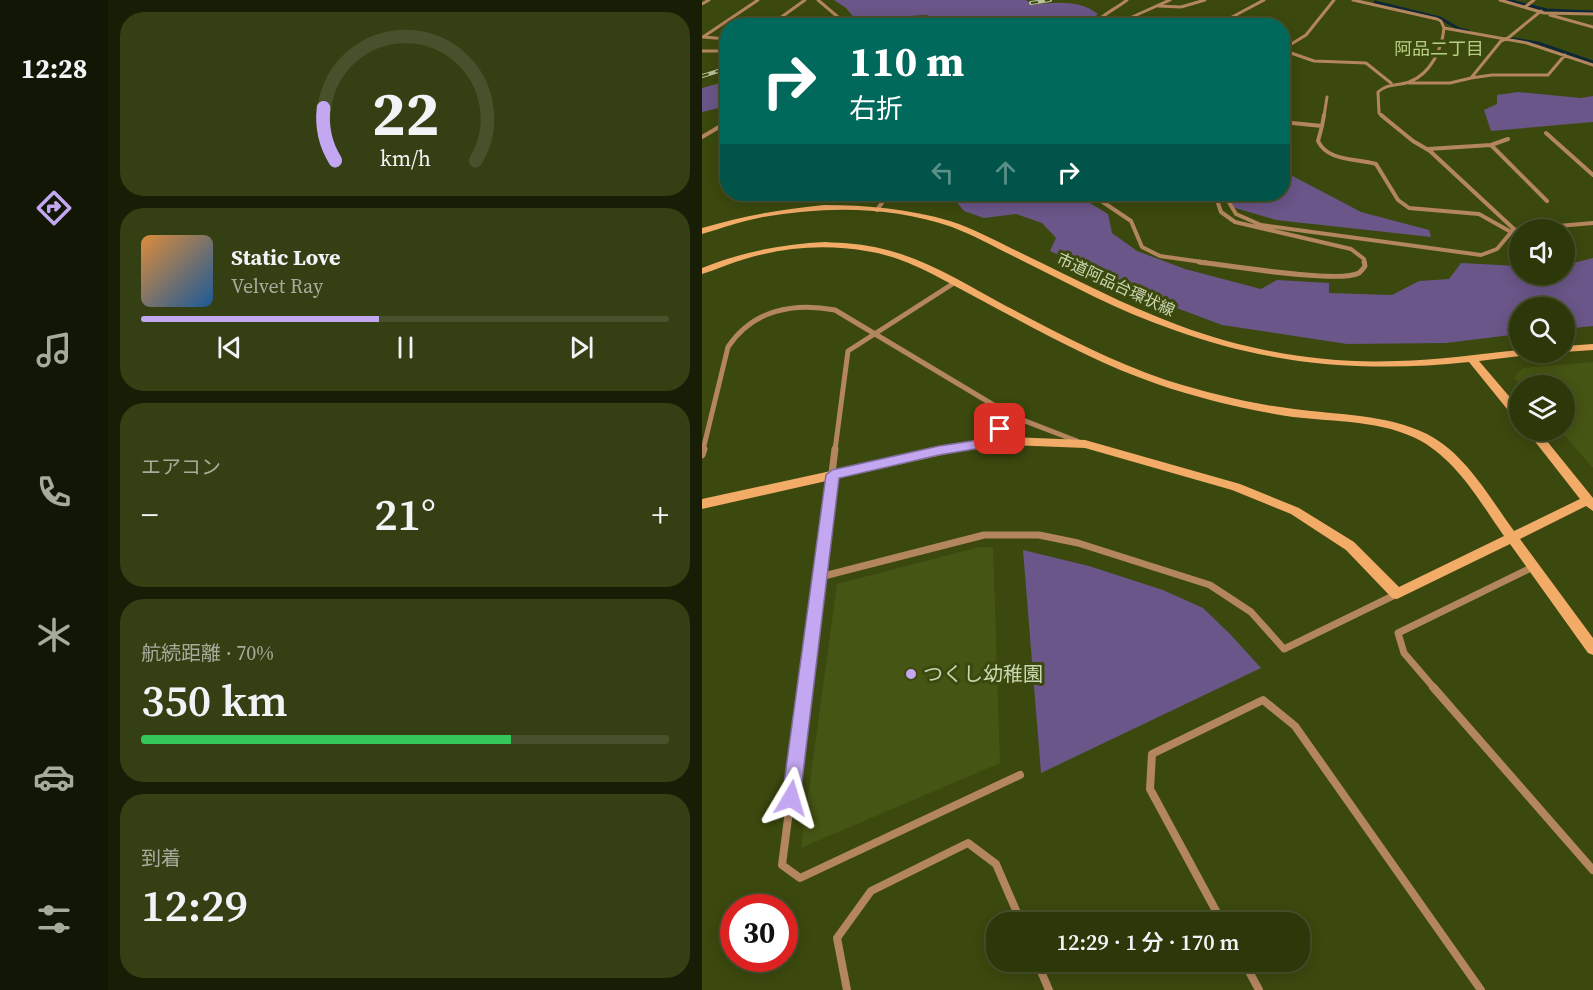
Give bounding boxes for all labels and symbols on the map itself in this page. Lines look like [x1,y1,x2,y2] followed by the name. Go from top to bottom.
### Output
[1394,36,1484,61] district label: 阿品二丁目
[1053,247,1179,321] street label: 市道阿品台環状線
[974,403,1025,454] pin
[923,660,1043,688] place label: つくし幼稚園
[904,667,918,681] marker: つくし幼稚園
[759,766,823,830] position arrow
[720,894,798,972] speed limit sign: 30

